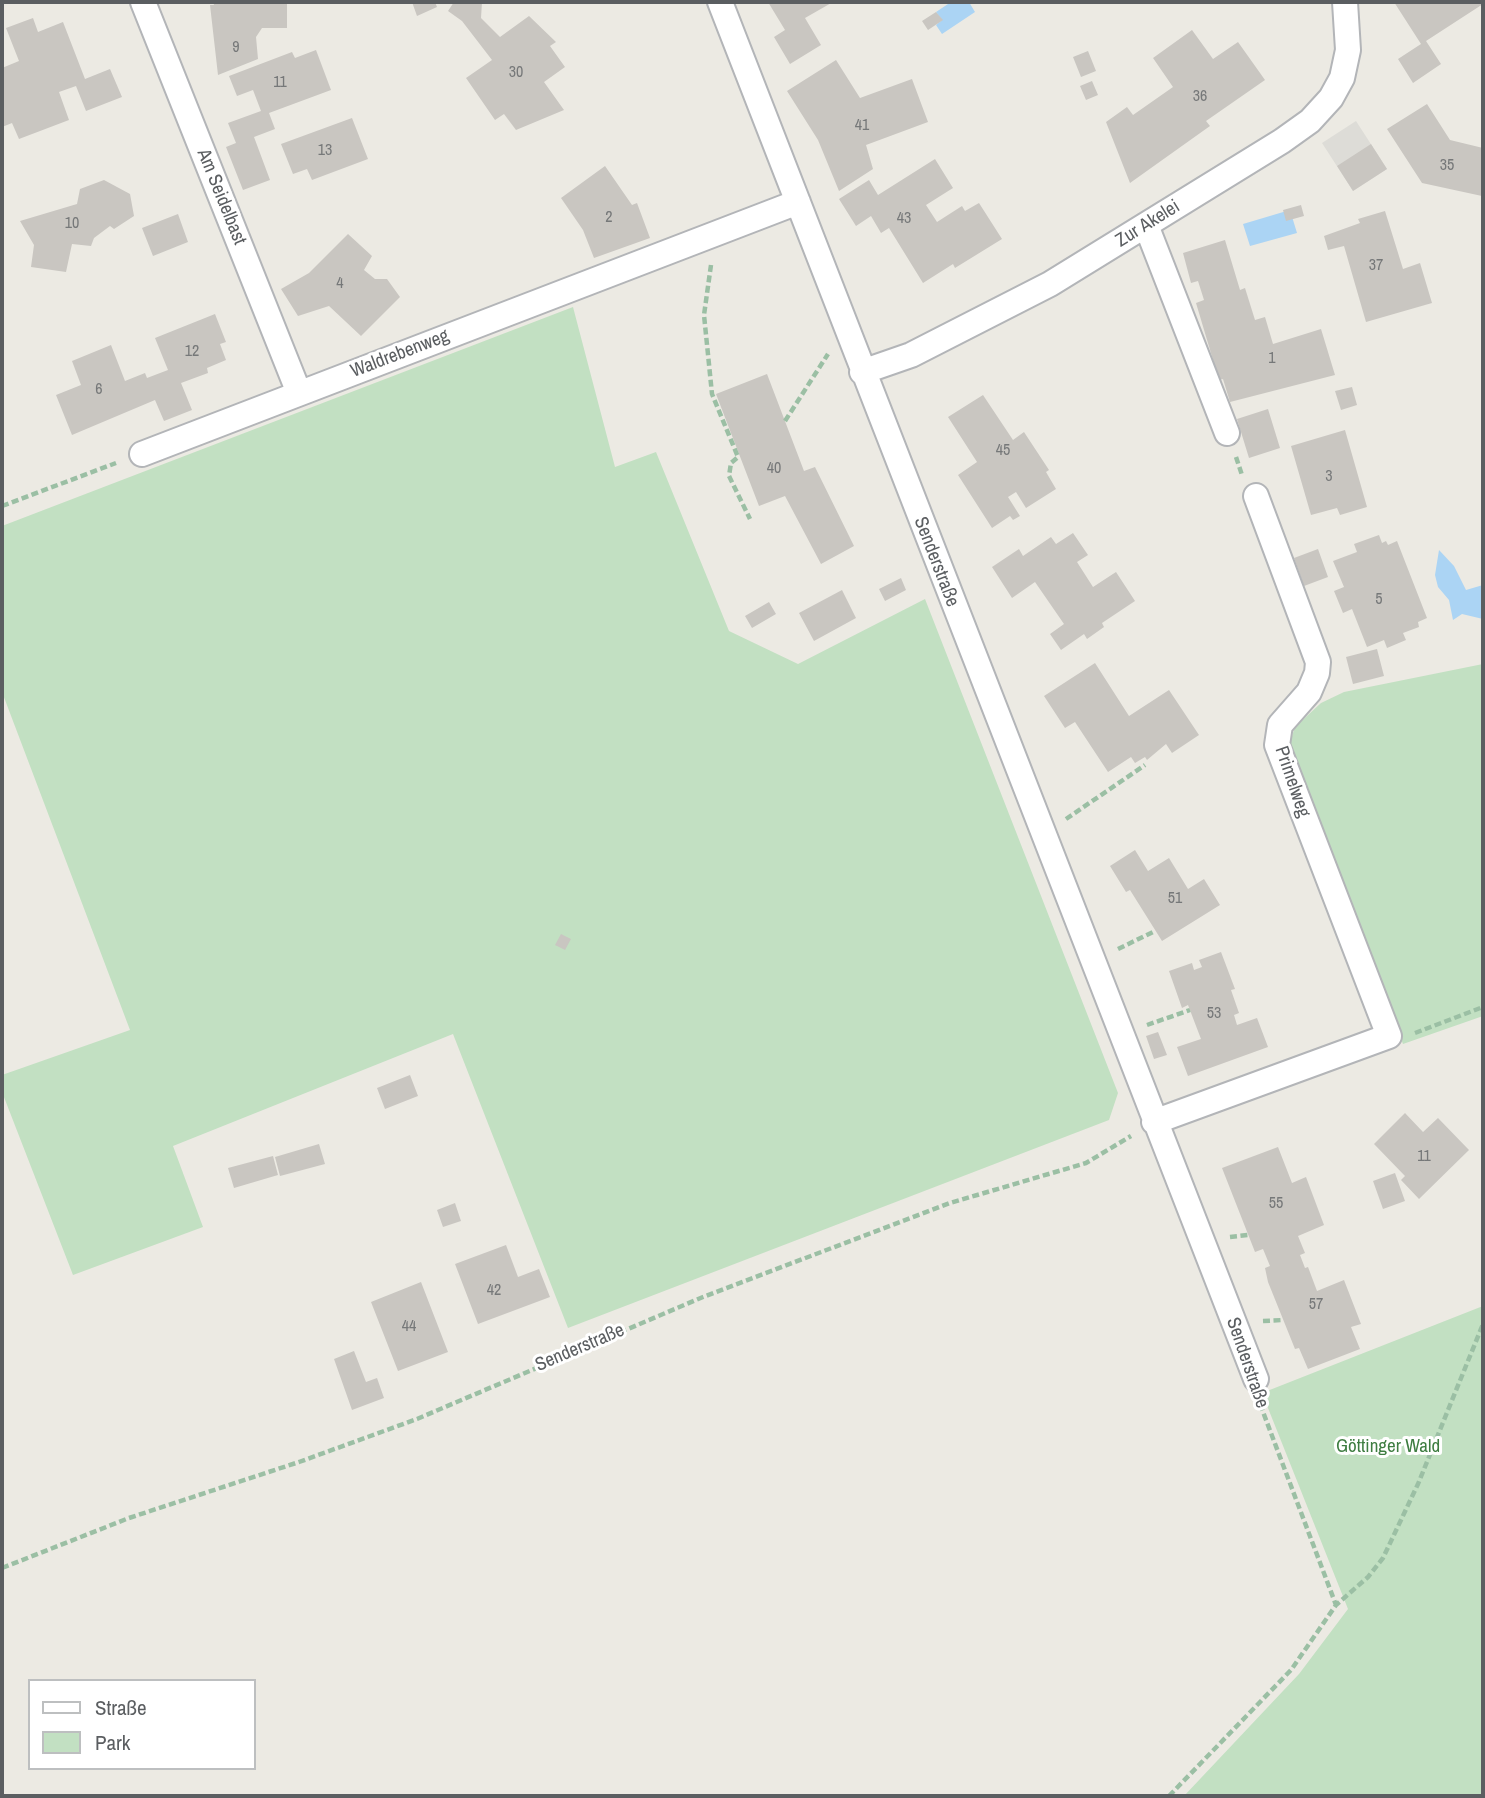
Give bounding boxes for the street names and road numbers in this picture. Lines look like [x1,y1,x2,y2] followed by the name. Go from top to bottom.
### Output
[191,146,251,248] street label: Am Seidelbast
[1112,196,1184,252] street label: Zur Akelei
[348,325,452,383] street label: Waldrebenweg
[908,514,964,610] street label: Senderstraße
[1269,743,1315,821] street label: Primelweg
[1221,1315,1273,1411] street label: Senderstraße
[532,1319,628,1377] street label: Senderstraße

